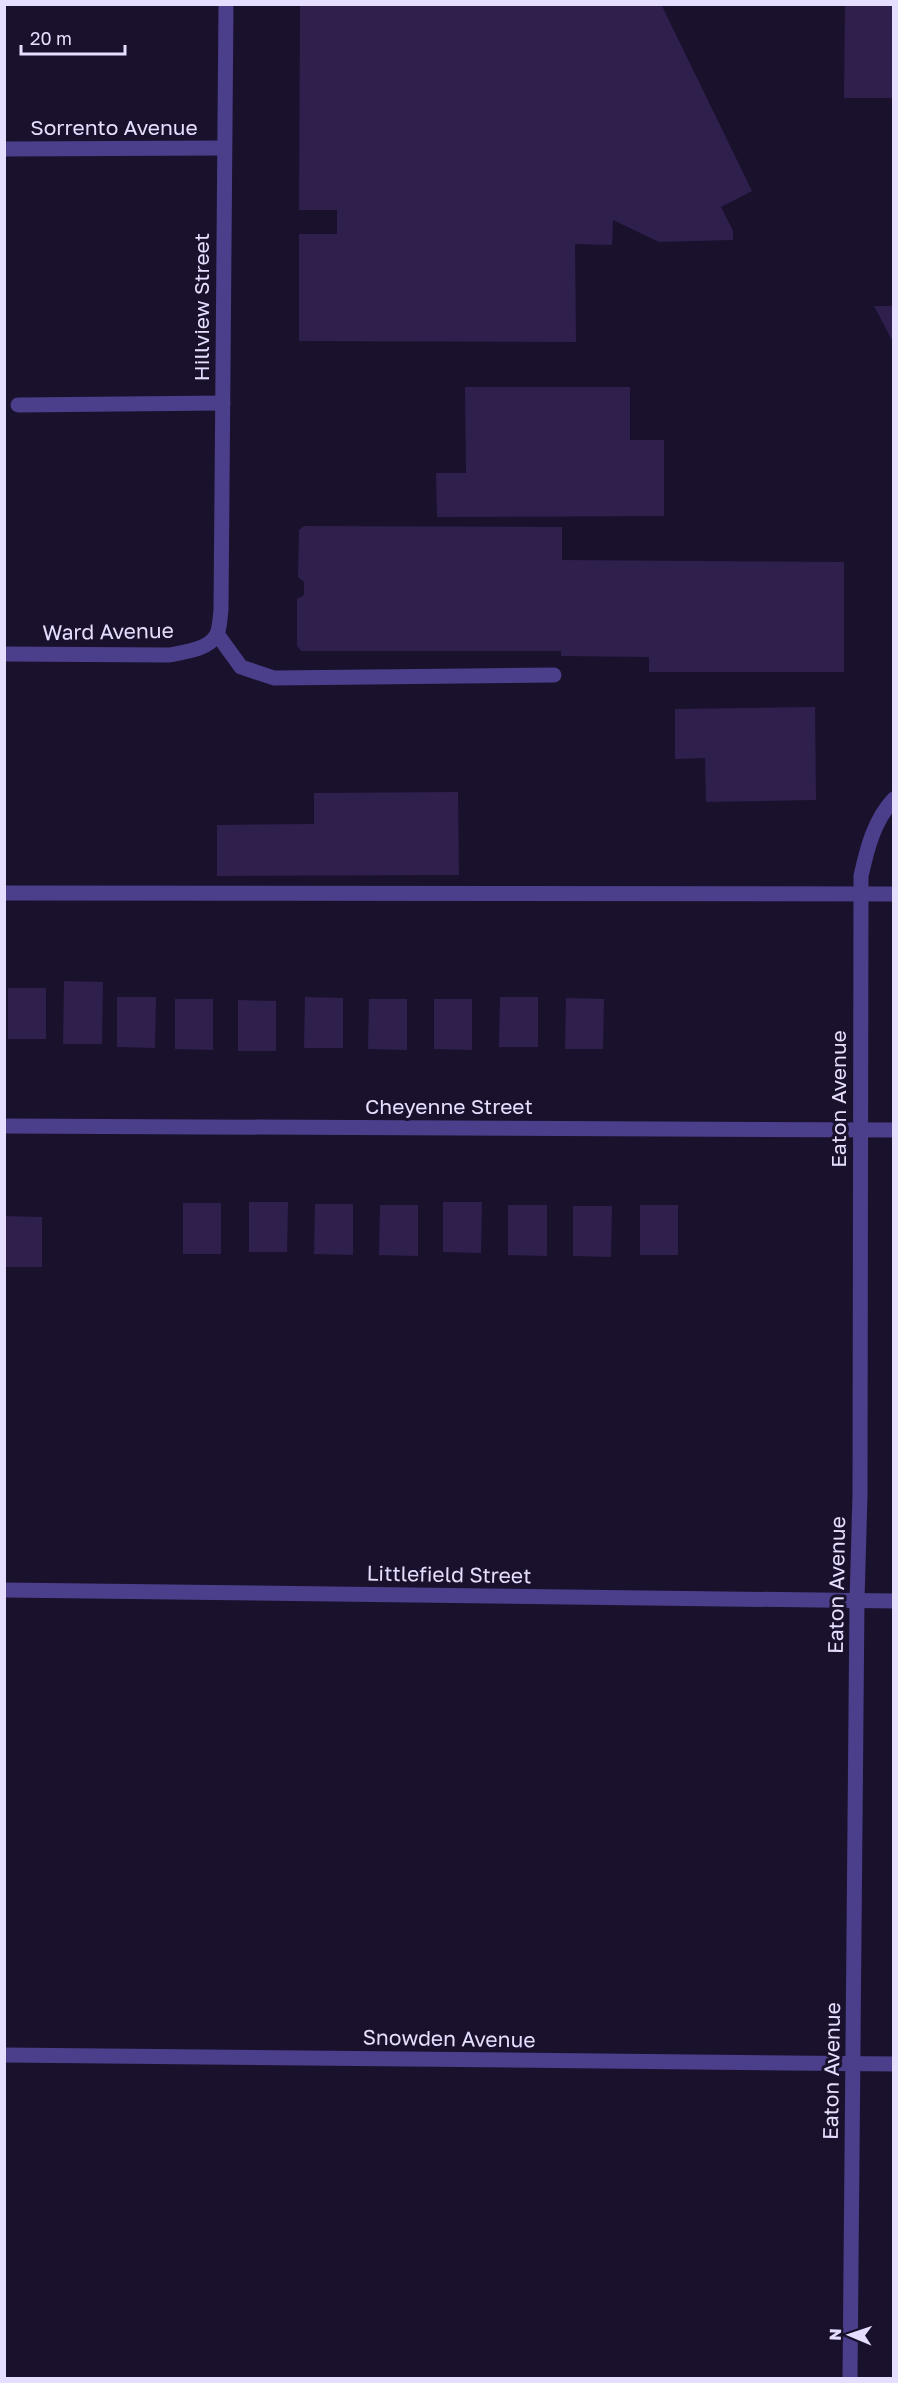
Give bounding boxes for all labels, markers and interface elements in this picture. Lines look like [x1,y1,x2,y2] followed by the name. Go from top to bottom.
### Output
[21,18,124,56] scale bar
[30,27,72,49] text: 20 m
[30,114,198,140] street label: Sorrento Avenue
[188,233,214,381] street label: Hillview Street
[42,617,174,645] street label: Ward Avenue
[825,1030,851,1168] street label: Eaton Avenue
[365,1093,533,1119] street label: Cheyenne Street
[822,1516,850,1654] street label: Eaton Avenue
[366,1560,532,1588] street label: Littlefield Street
[817,2002,845,2140] street label: Eaton Avenue
[362,2023,536,2053] street label: Snowden Avenue
[820,2305,880,2365] north arrow
[825,2328,845,2341] text: N

